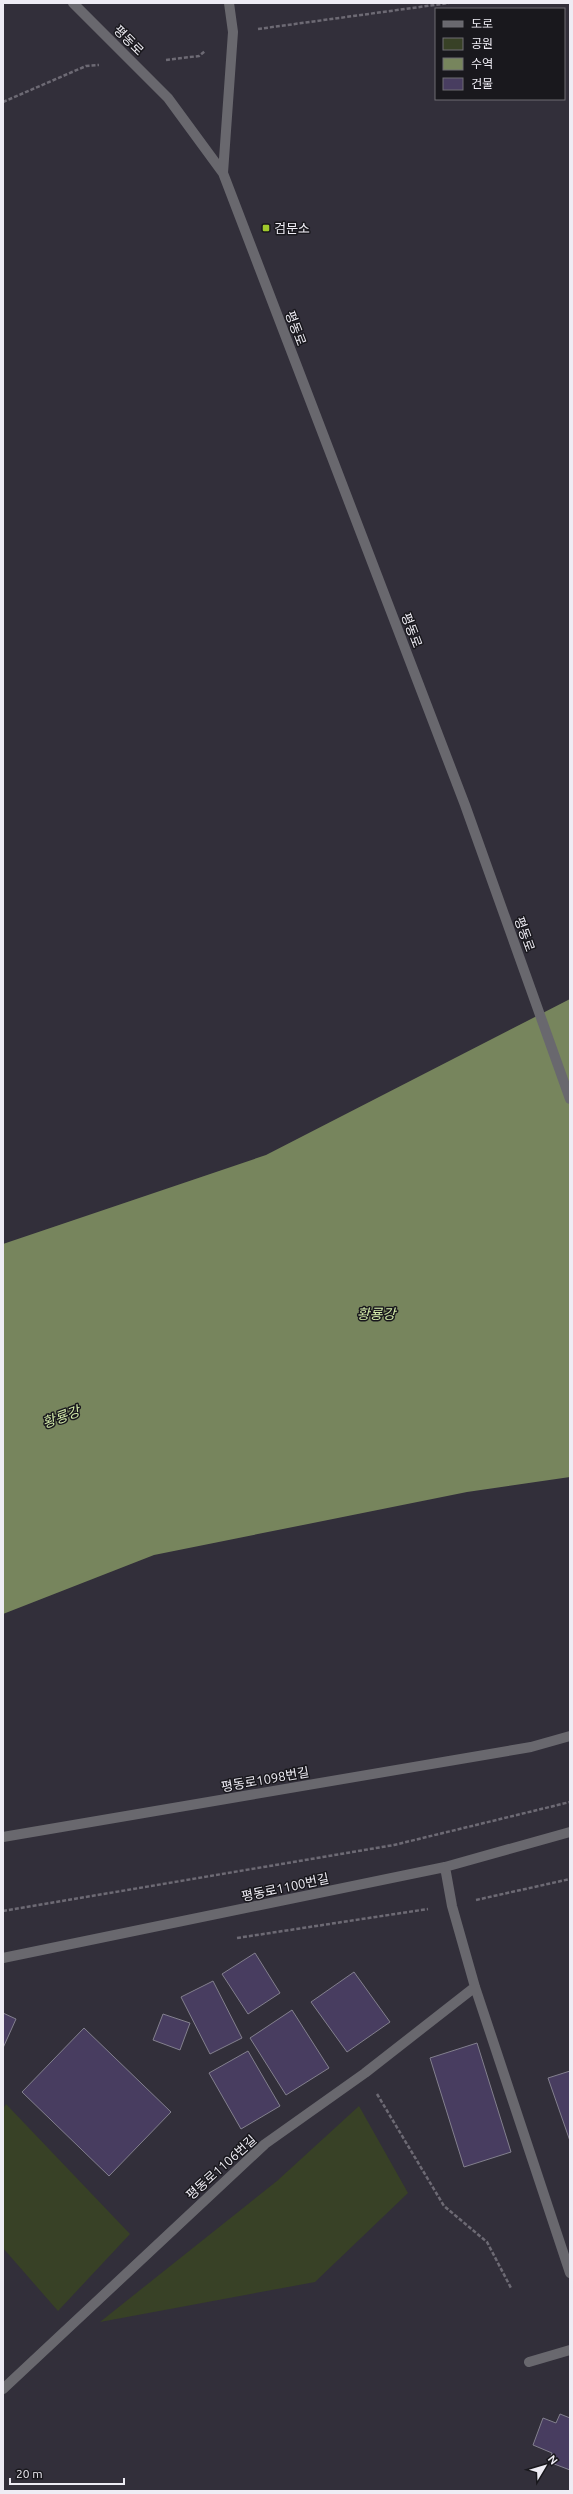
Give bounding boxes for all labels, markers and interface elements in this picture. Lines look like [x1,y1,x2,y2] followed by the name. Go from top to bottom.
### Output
[435,8,565,100] legend
[471,17,493,30] text: 도로
[111,22,147,58] street label: 평동로
[471,37,493,50] text: 공원
[471,57,493,70] text: 수역
[471,77,493,90] text: 건물
[274,221,310,235] place label: 검문소
[261,223,271,233] marker: 검문소
[283,309,309,347] street label: 평동로
[399,611,425,649] street label: 평동로
[512,915,538,953] street label: 평동로
[357,1306,397,1322] water label: 황룡강
[40,1402,84,1431] water label: 황룡강
[220,1764,310,1794] street label: 평동로1098번길
[240,1871,330,1903] street label: 평동로1100번길
[183,2132,259,2202] street label: 평동로1106번길
[525,2446,565,2486] north arrow
[546,2453,560,2467] text: N
[10,2460,124,2486] scale bar
[16,2467,43,2480] text: 20 m

